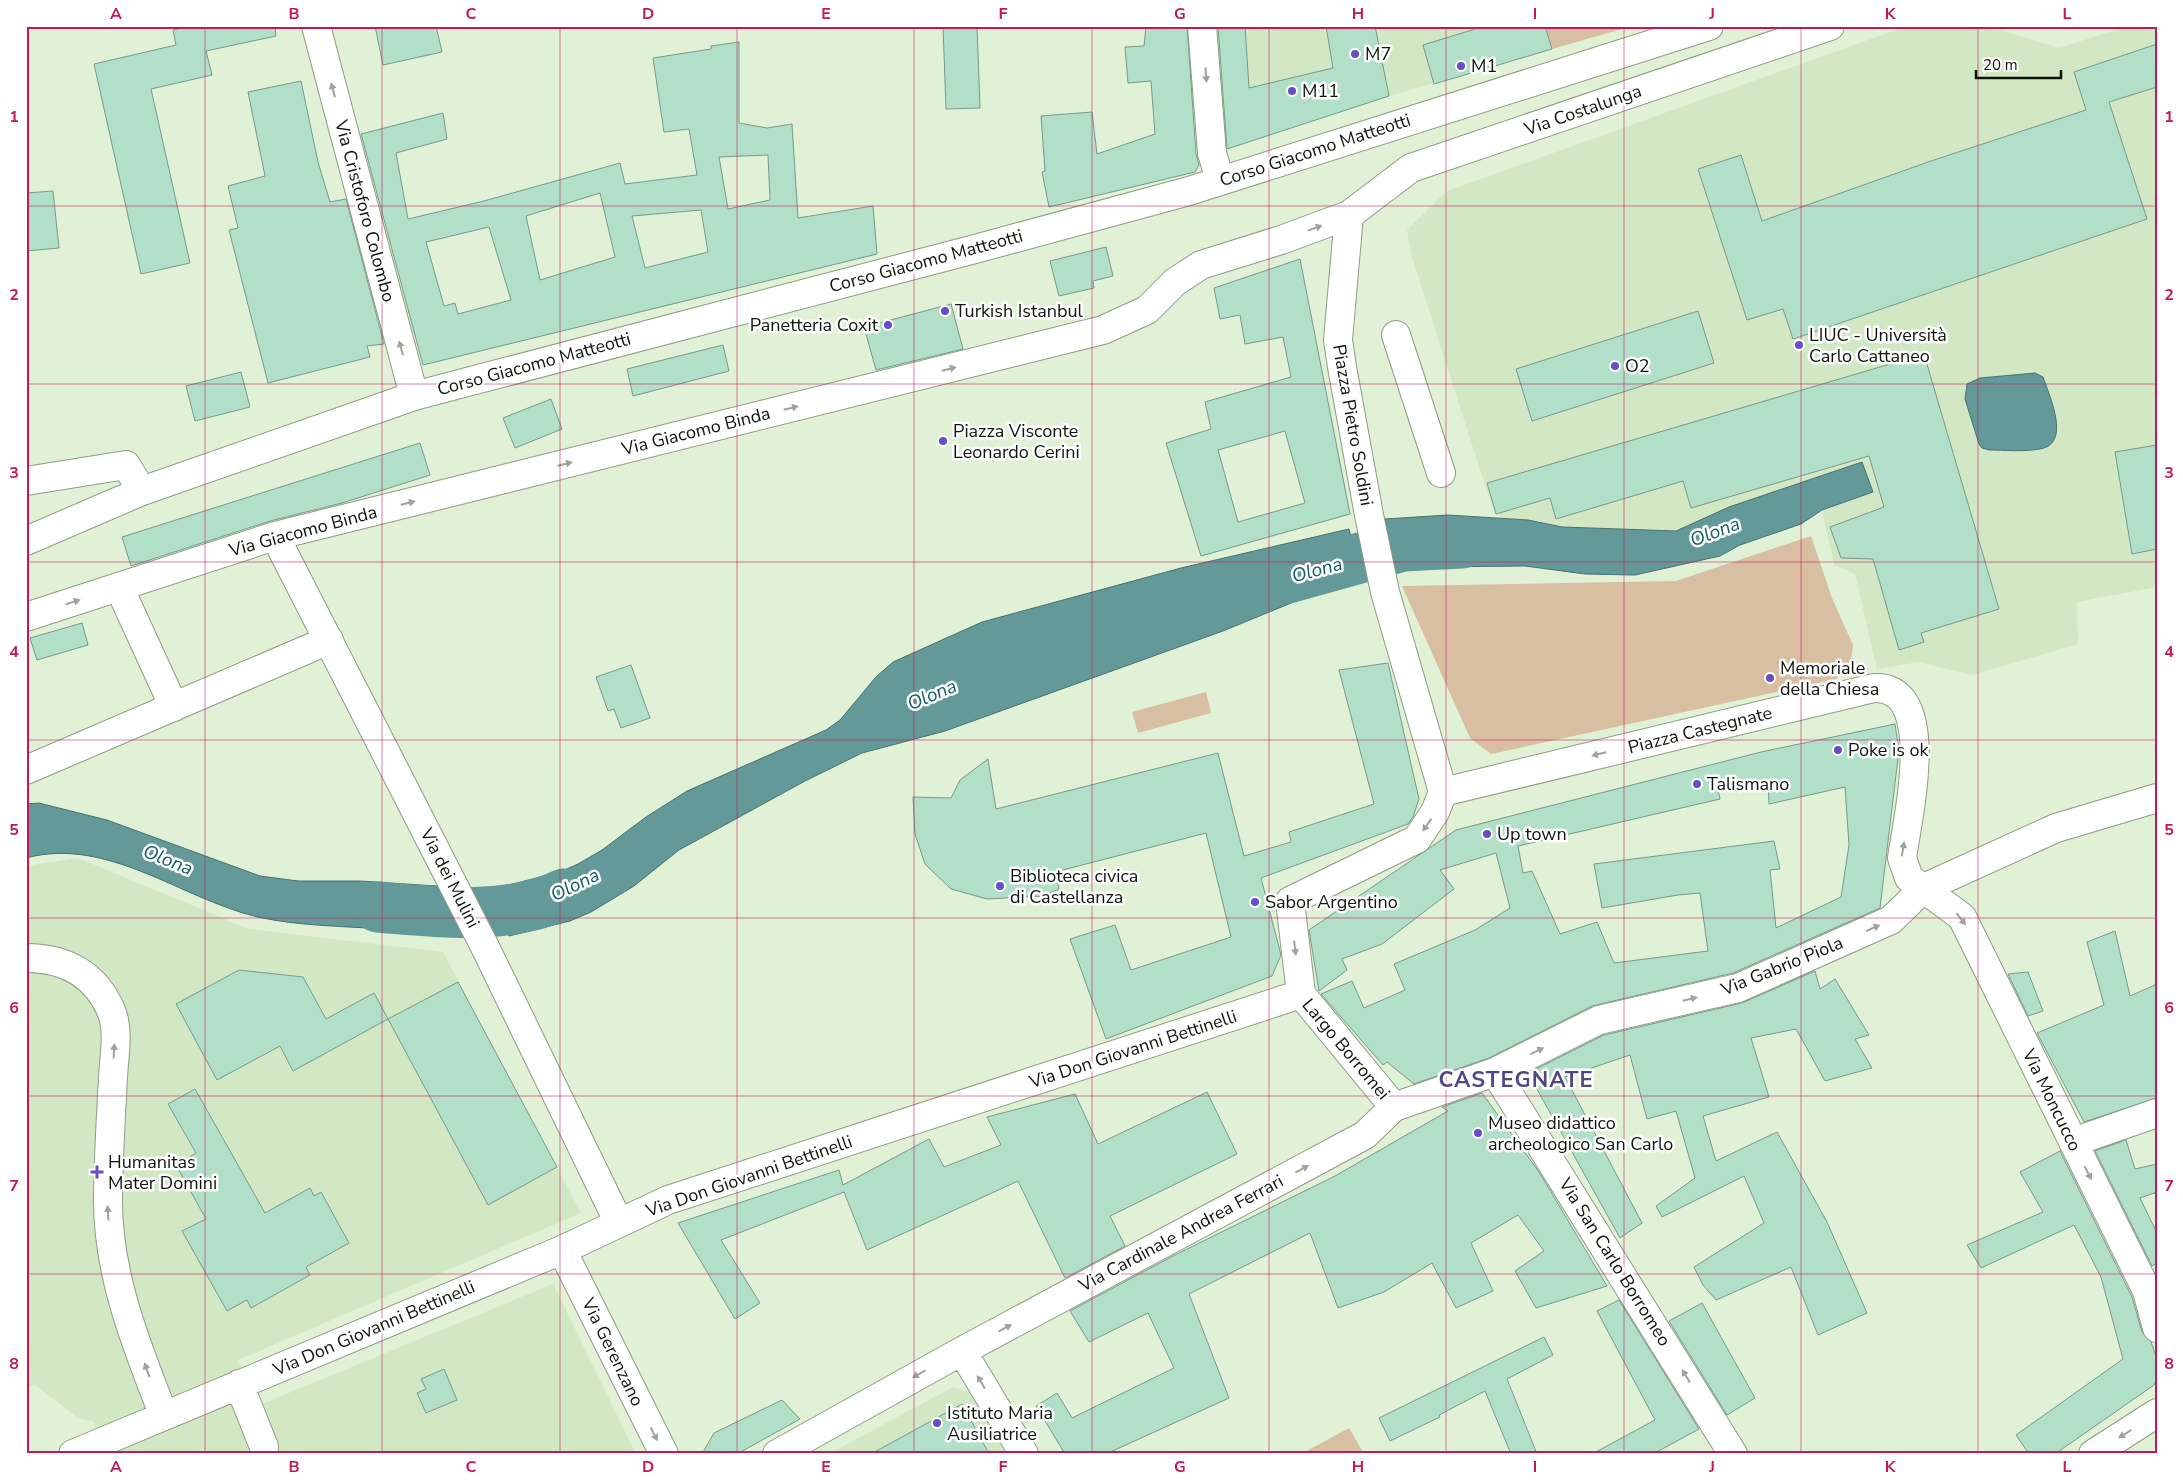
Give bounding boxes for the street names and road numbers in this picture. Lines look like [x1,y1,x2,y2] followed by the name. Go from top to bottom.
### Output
[1520,79,1645,142] street label: Via Costalunga
[1216,108,1414,192] street label: Corso Giacomo Matteotti
[329,116,401,305] street label: Via Cristoforo Colombo
[827,224,1025,298] street label: Corso Giacomo Matteotti
[435,327,633,401] street label: Corso Giacomo Matteotti
[1327,342,1379,508] street label: Piazza Pietro Soldini
[618,401,773,461] street label: Via Giacomo Binda
[225,500,380,563] street label: Via Giacomo Binda
[1625,700,1775,760] street label: Piazza Castegnate
[414,823,485,932] street label: Via dei Mulini
[1717,931,1847,1002] street label: Via Gabrio Piola
[1297,993,1395,1105] street label: Largo Borromei
[1025,1004,1240,1094] street label: Via Don Giovanni Bettinelli
[2016,1044,2087,1155] street label: Via Moncucco
[642,1129,855,1223] street label: Via Don Giovanni Bettinelli
[1074,1169,1287,1298] street label: Via Cardinale Andrea Ferrari
[1553,1173,1677,1351] street label: Via San Carlo Borromeo
[269,1275,479,1382] street label: Via Don Giovanni Bettinelli
[576,1293,650,1410] street label: Via Gerenzano

